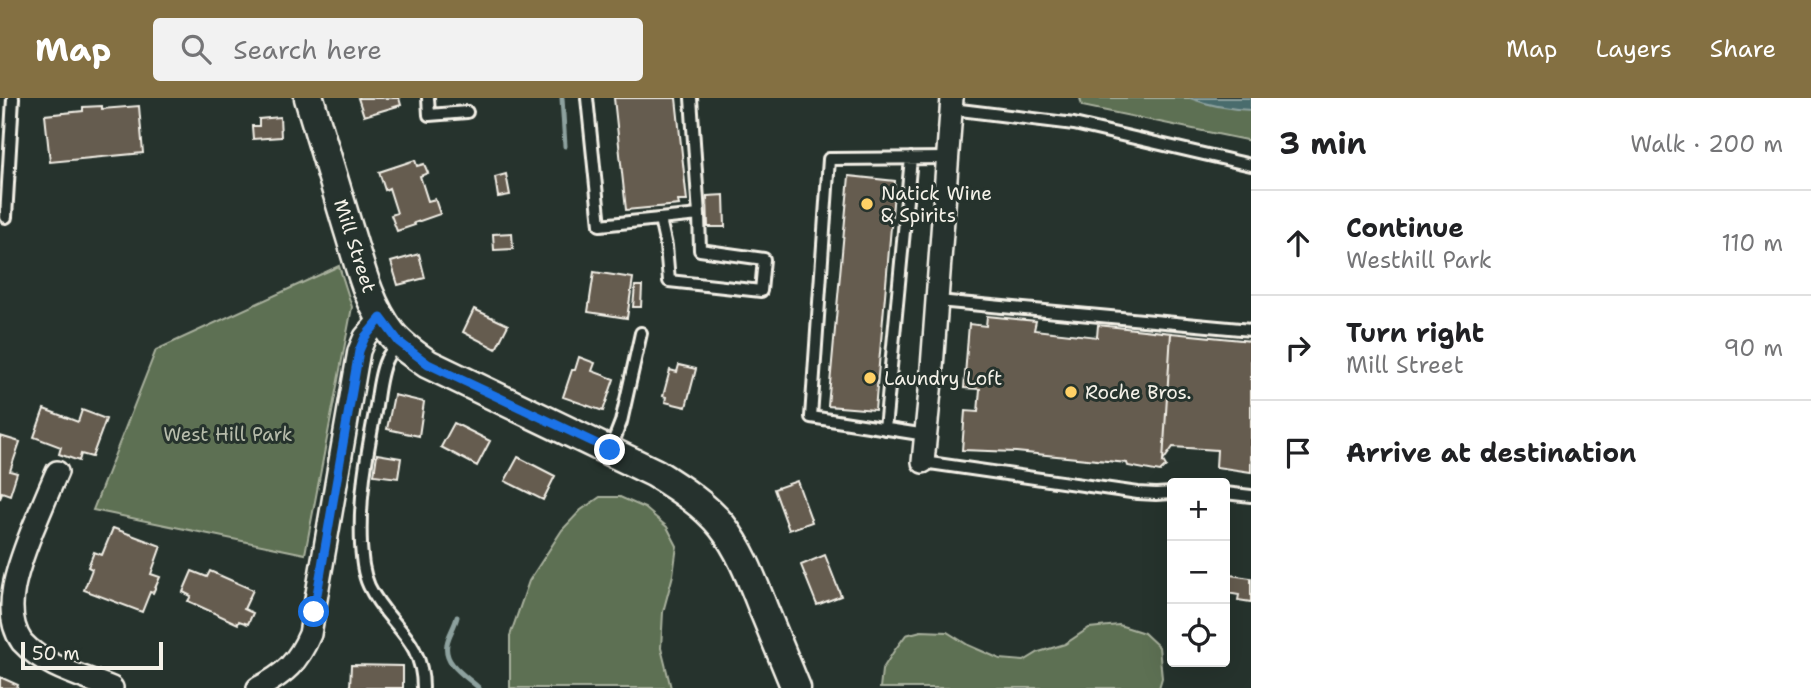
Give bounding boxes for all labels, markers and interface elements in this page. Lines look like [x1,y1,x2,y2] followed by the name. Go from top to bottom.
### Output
[153,18,643,81] search box
[35,27,111,72] text: Map
[177,30,215,68] icon: search
[233,32,382,67] text: Search here
[1506,33,1557,65] text: Map
[1595,33,1672,65] text: Layers
[1710,33,1776,65] text: Share
[1279,123,1366,164] text: 3 min
[1630,129,1783,159] text: Walk · 200 m
[881,181,992,228] place label: Natick Wine & Spirits
[328,196,382,296] street label: Mill Street
[859,196,875,212] marker: Natick Wine & Spirits
[1346,210,1464,245] text: Continue
[1279,224,1317,262] icon: ahead
[1721,228,1783,258] text: 110 m
[1346,245,1492,275] text: Westhill Park
[1346,315,1484,350] text: Turn right
[1279,329,1317,367] icon: right
[1723,333,1783,363] text: 90 m
[1346,350,1464,380] text: Mill Street
[884,366,1002,391] place label: Laundry Loft
[862,370,878,386] marker: Laundry Loft
[1085,380,1191,405] place label: Roche Bros.
[1063,384,1079,400] marker: Roche Bros.
[163,422,293,447] park label: West Hill Park
[594,434,625,465] route end
[1279,434,1317,472] icon: arrive
[1346,435,1636,470] text: Arrive at destination
[1167,478,1230,667] map controls
[1167,478,1230,541] button: +
[1167,541,1230,604] button: −
[298,596,329,627] route start
[1167,604,1230,667] button: locate
[21,639,163,671] scale bar
[32,641,80,666] text: 50 m

